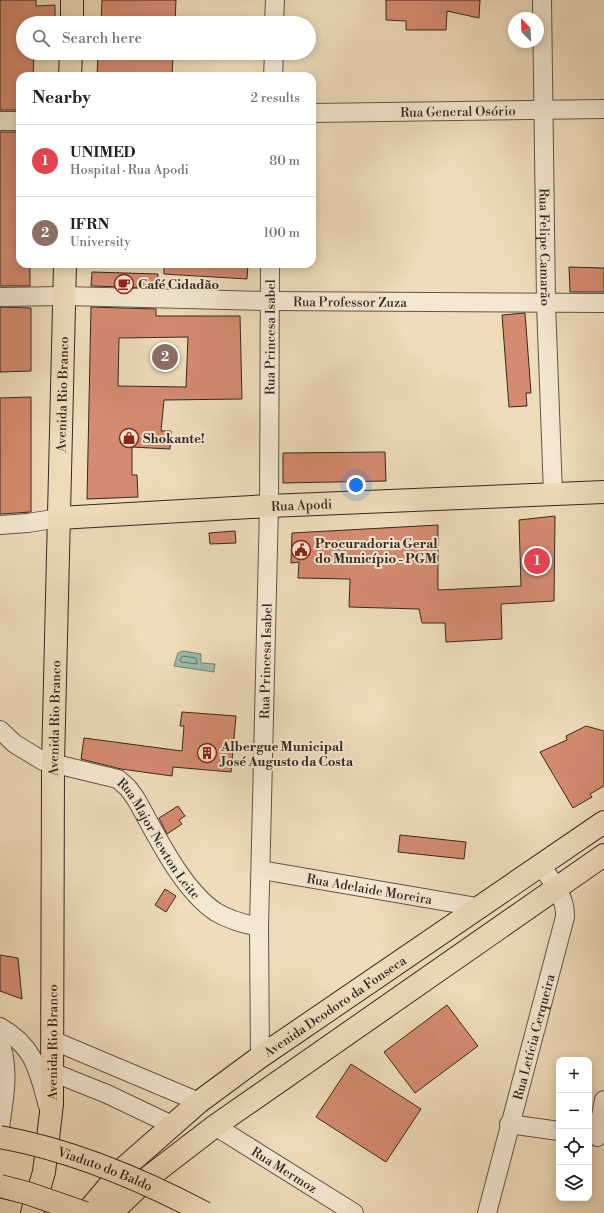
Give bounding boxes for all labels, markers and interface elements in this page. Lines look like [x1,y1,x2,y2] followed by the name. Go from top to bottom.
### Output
[508,12,544,48] north arrow
[16,16,316,60] search box
[30,27,52,49] icon: search
[62,29,142,48] text: Search here
[32,87,91,109] text: Nearby
[251,90,300,106] text: 2 results
[400,103,516,121] street label: Rua General Osório
[70,143,136,162] text: UNIMED
[42,153,48,169] text: 1
[269,153,300,169] text: 80 m
[70,162,189,178] text: Hospital · Rua Apodi
[535,188,553,306] street label: Rua Felipe Camarão
[70,215,109,234] text: IFRN
[41,225,49,241] text: 2
[264,225,300,241] text: 100 m
[70,234,131,250] text: University
[113,273,135,295] cafe icon: Café Cidadão
[138,277,220,293] place label: Café Cidadão
[262,279,279,395] street label: Rua Princesa Isabel
[293,294,407,311] street label: Rua Professor Zuza
[53,336,72,454] street label: Avenida Rio Branco
[152,342,178,372] pin: 2
[118,427,140,449] shop icon: Shokante!
[143,431,205,447] place label: Shokante!
[346,475,366,495] your location
[271,496,333,515] street label: Rua Apodi
[315,536,438,567] place label: Procuradoria Geral do Município - PGM
[290,539,312,561] public building icon: Procuradoria Geral do Município - PGM
[524,546,550,576] pin: 1
[257,603,276,719] street label: Rua Princesa Isabel
[46,660,64,777] street label: Avenida Rio Branco
[219,739,354,770] place label: Albergue Municipal José Augusto da Costa
[196,742,218,764] building icon: Albergue Municipal José Augusto da Costa
[113,775,204,903] street label: Rua Major Newton Leite
[305,871,434,908] street label: Rua Adelaide Moreira
[260,952,410,1062] street label: Avenida Deodoro da Fonseca
[510,972,559,1102] street label: Rua Letícia Cerqueira
[45,984,61,1101] street label: Avenida Rio Branco
[556,1057,592,1201] map controls
[556,1057,592,1093] button: +
[556,1093,592,1129] button: −
[556,1129,592,1165] button: locate
[55,1144,155,1195] street label: Viaduto do Baldo
[248,1144,320,1197] street label: Rua Mermoz
[556,1165,592,1201] button: layers

